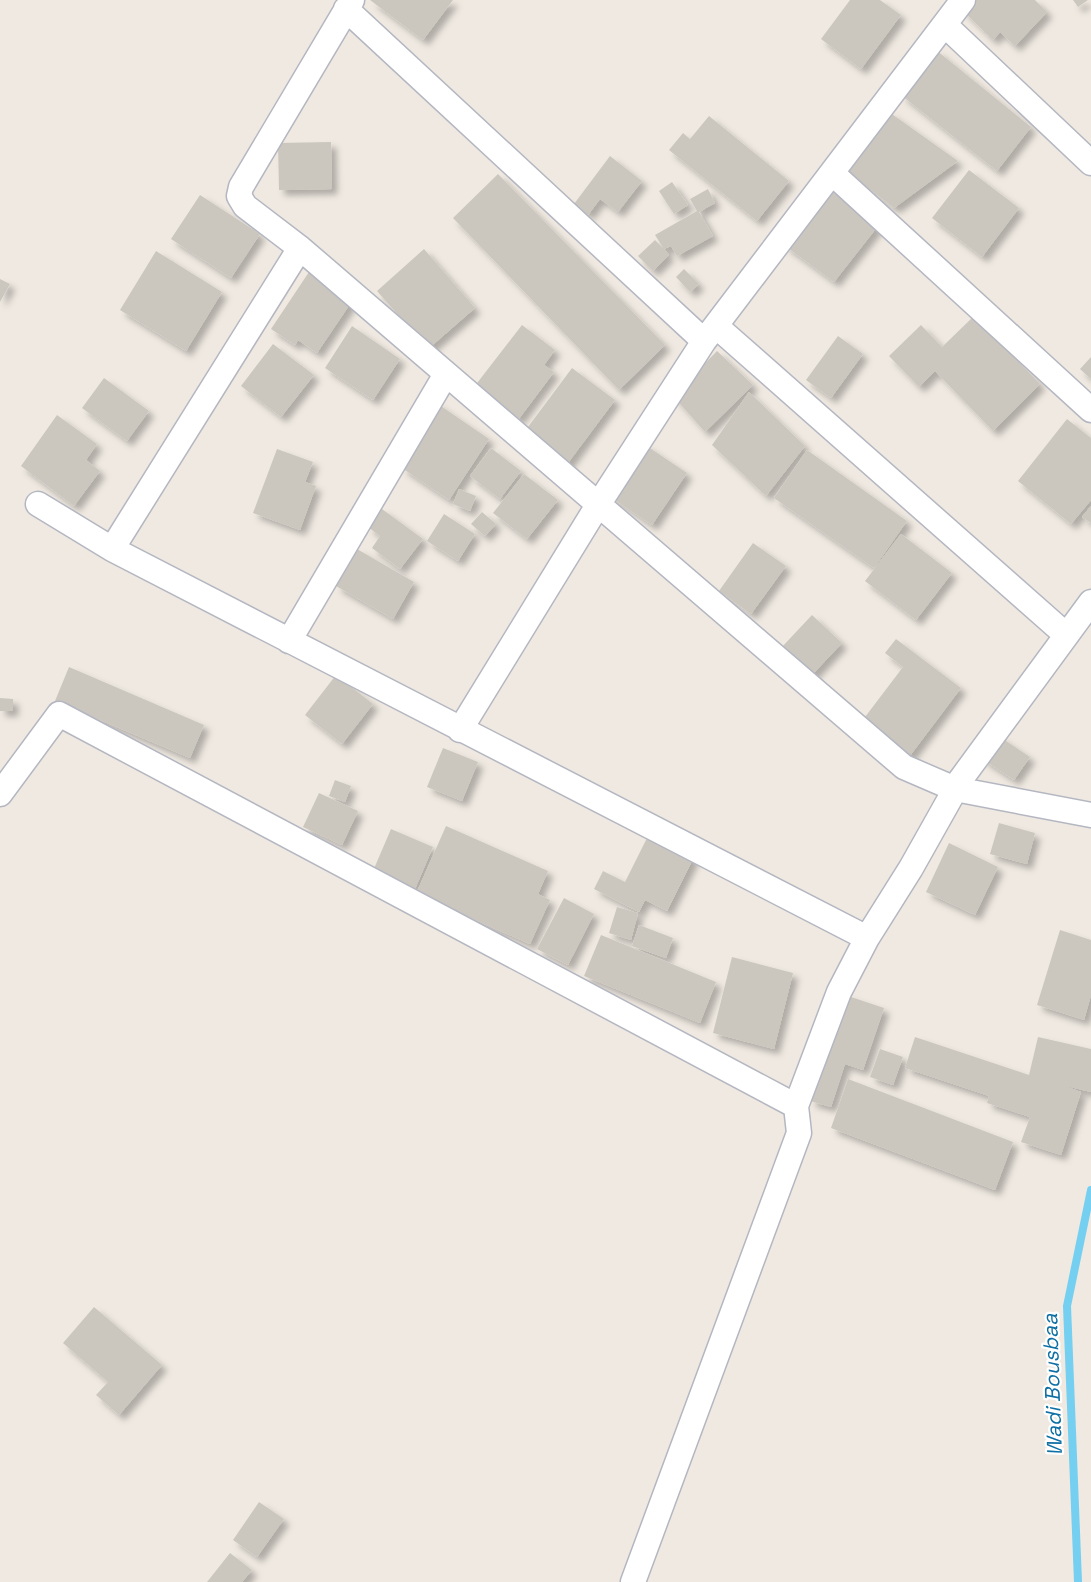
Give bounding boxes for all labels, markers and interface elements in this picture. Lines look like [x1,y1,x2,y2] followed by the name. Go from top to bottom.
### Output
[1036,1312,1068,1457] water label: Wadi Bousbaa

